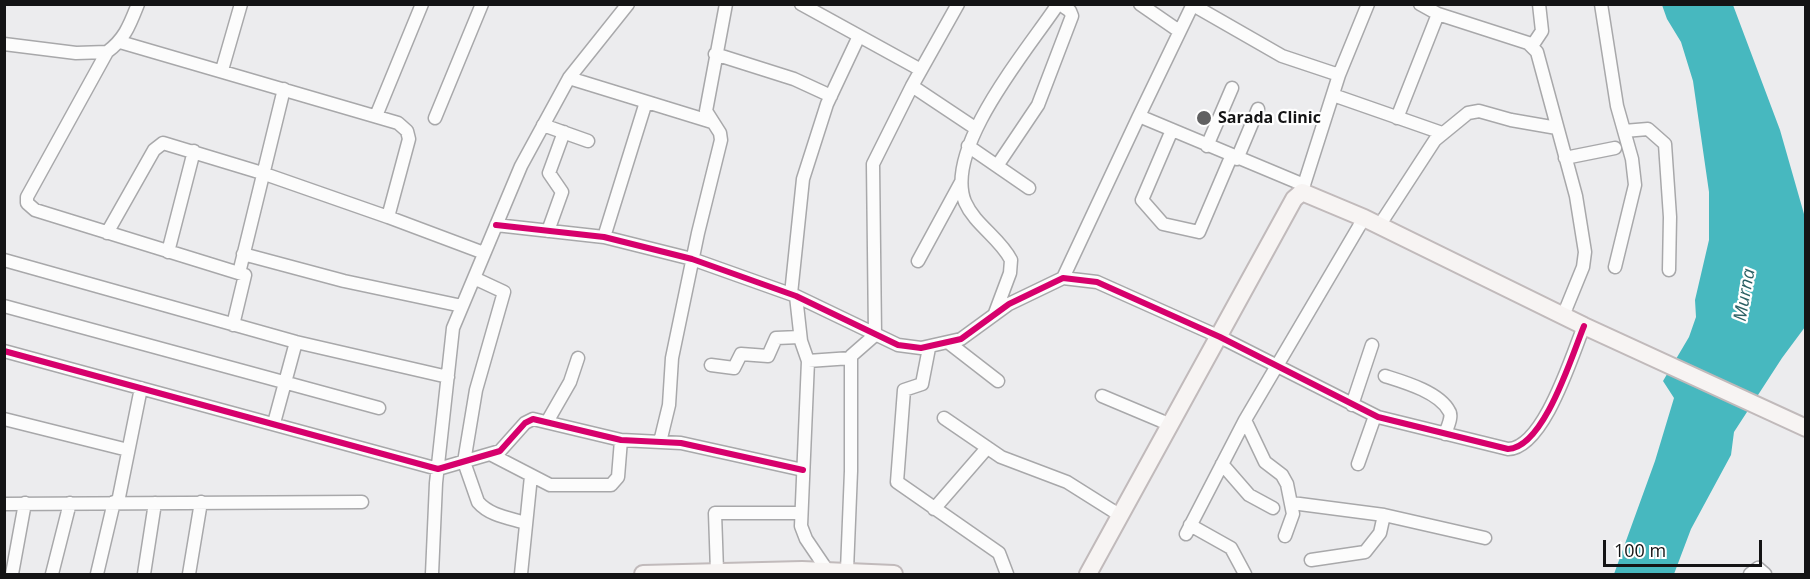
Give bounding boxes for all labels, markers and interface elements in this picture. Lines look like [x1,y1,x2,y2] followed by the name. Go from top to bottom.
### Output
[1218,108,1321,128] place label: Sarada Clinic
[1195,109,1213,127] marker: Sarada Clinic
[1730,267,1760,323] water label: Murna
[1606,528,1765,566] scale bar
[1614,538,1666,562] text: 100 m

